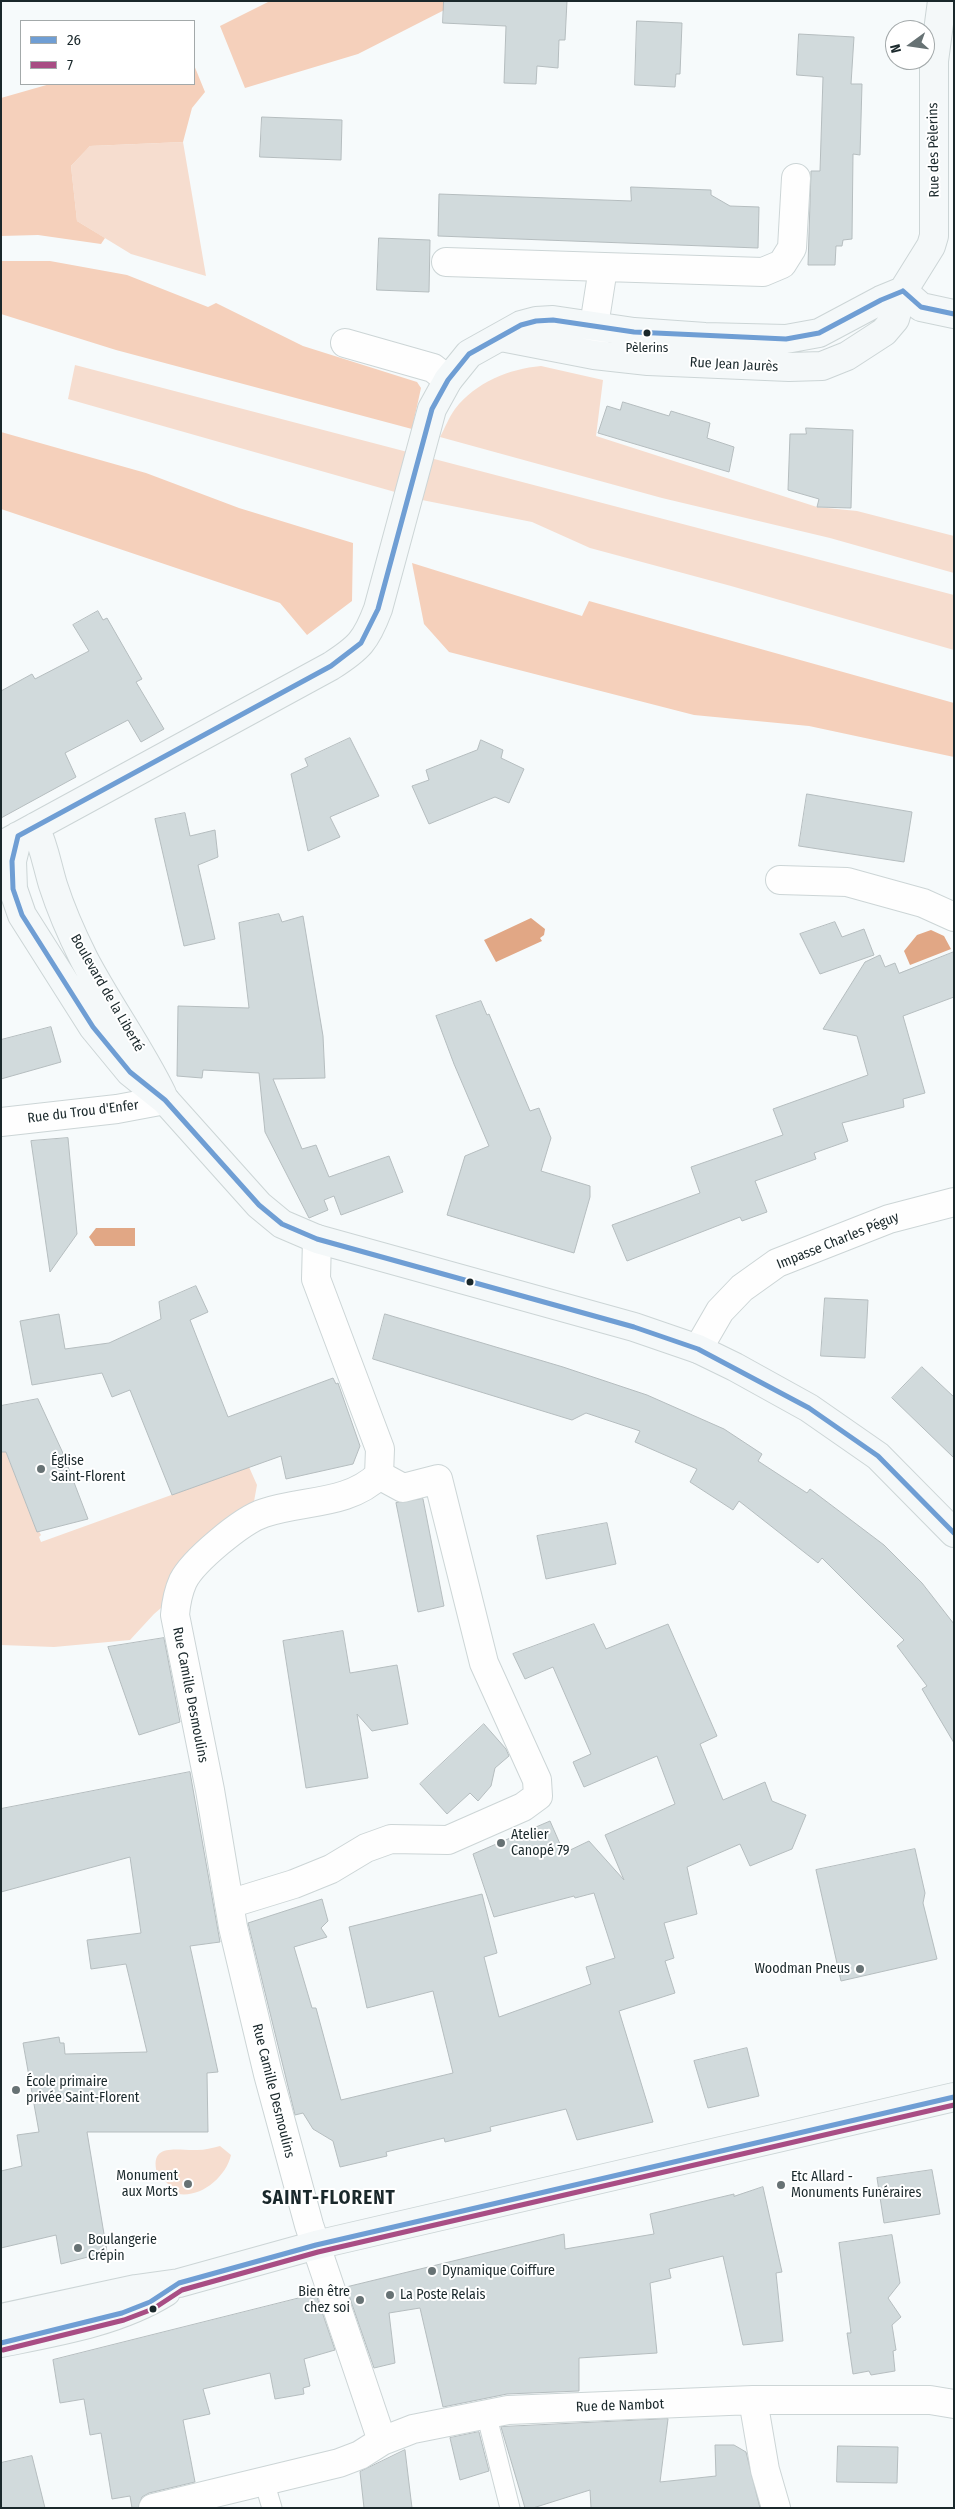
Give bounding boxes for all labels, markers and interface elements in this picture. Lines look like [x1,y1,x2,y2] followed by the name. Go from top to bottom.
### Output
[20,20,195,85] legend
[885,20,935,70] north arrow
[67,31,81,49] text: 26
[887,42,905,55] text: N
[67,56,73,74] text: 7
[925,102,943,198] street label: Rue des Pèlerins
[642,328,652,338] marker: Pèlerins
[626,340,668,356] place label: Pèlerins
[689,354,779,376] street label: Rue Jean Jaurès
[67,931,147,1055] street label: Boulevard de la Liberté
[26,1097,140,1127] street label: Rue du Trou d'Enfer
[774,1209,902,1273] street label: Impasse Charles Péguy
[465,1277,475,1287] unlabelled marker
[51,1453,125,1485] place label: Église Saint-Florent
[35,1463,47,1475] marker: Église Saint-Florent
[169,1626,211,1764] street label: Rue Camille Desmoulins
[511,1827,569,1860] place label: Atelier Canopé 79
[495,1837,507,1849] marker: Atelier Canopé 79
[754,1961,850,1977] place label: Woodman Pneus
[854,1963,866,1975] marker: Woodman Pneus
[248,2022,298,2160] street label: Rue Camille Desmoulins
[26,2074,139,2106] place label: École primaire privée Saint-Florent
[10,2084,22,2096] marker: École primaire privée Saint-Florent
[116,2168,178,2200] place label: Monument aux Morts
[791,2169,921,2202] place label: Etc Allard - Monuments Funéraires
[182,2178,194,2190] marker: Monument aux Morts
[775,2179,787,2191] marker: Etc Allard - Monuments Funéraires
[260,2188,398,2210] district label: SAINT-FLORENT
[88,2232,157,2264] place label: Boulangerie Crépin
[72,2242,84,2254] marker: Boulangerie Crépin
[442,2263,555,2279] place label: Dynamique Coiffure
[426,2265,438,2277] marker: Dynamique Coiffure
[298,2284,350,2316] place label: Bien être chez soi
[400,2287,485,2303] place label: La Poste Relais
[384,2289,396,2301] marker: La Poste Relais
[354,2294,366,2306] marker: Bien être chez soi
[148,2304,158,2314] unlabelled marker
[576,2396,664,2416] street label: Rue de Nambot

